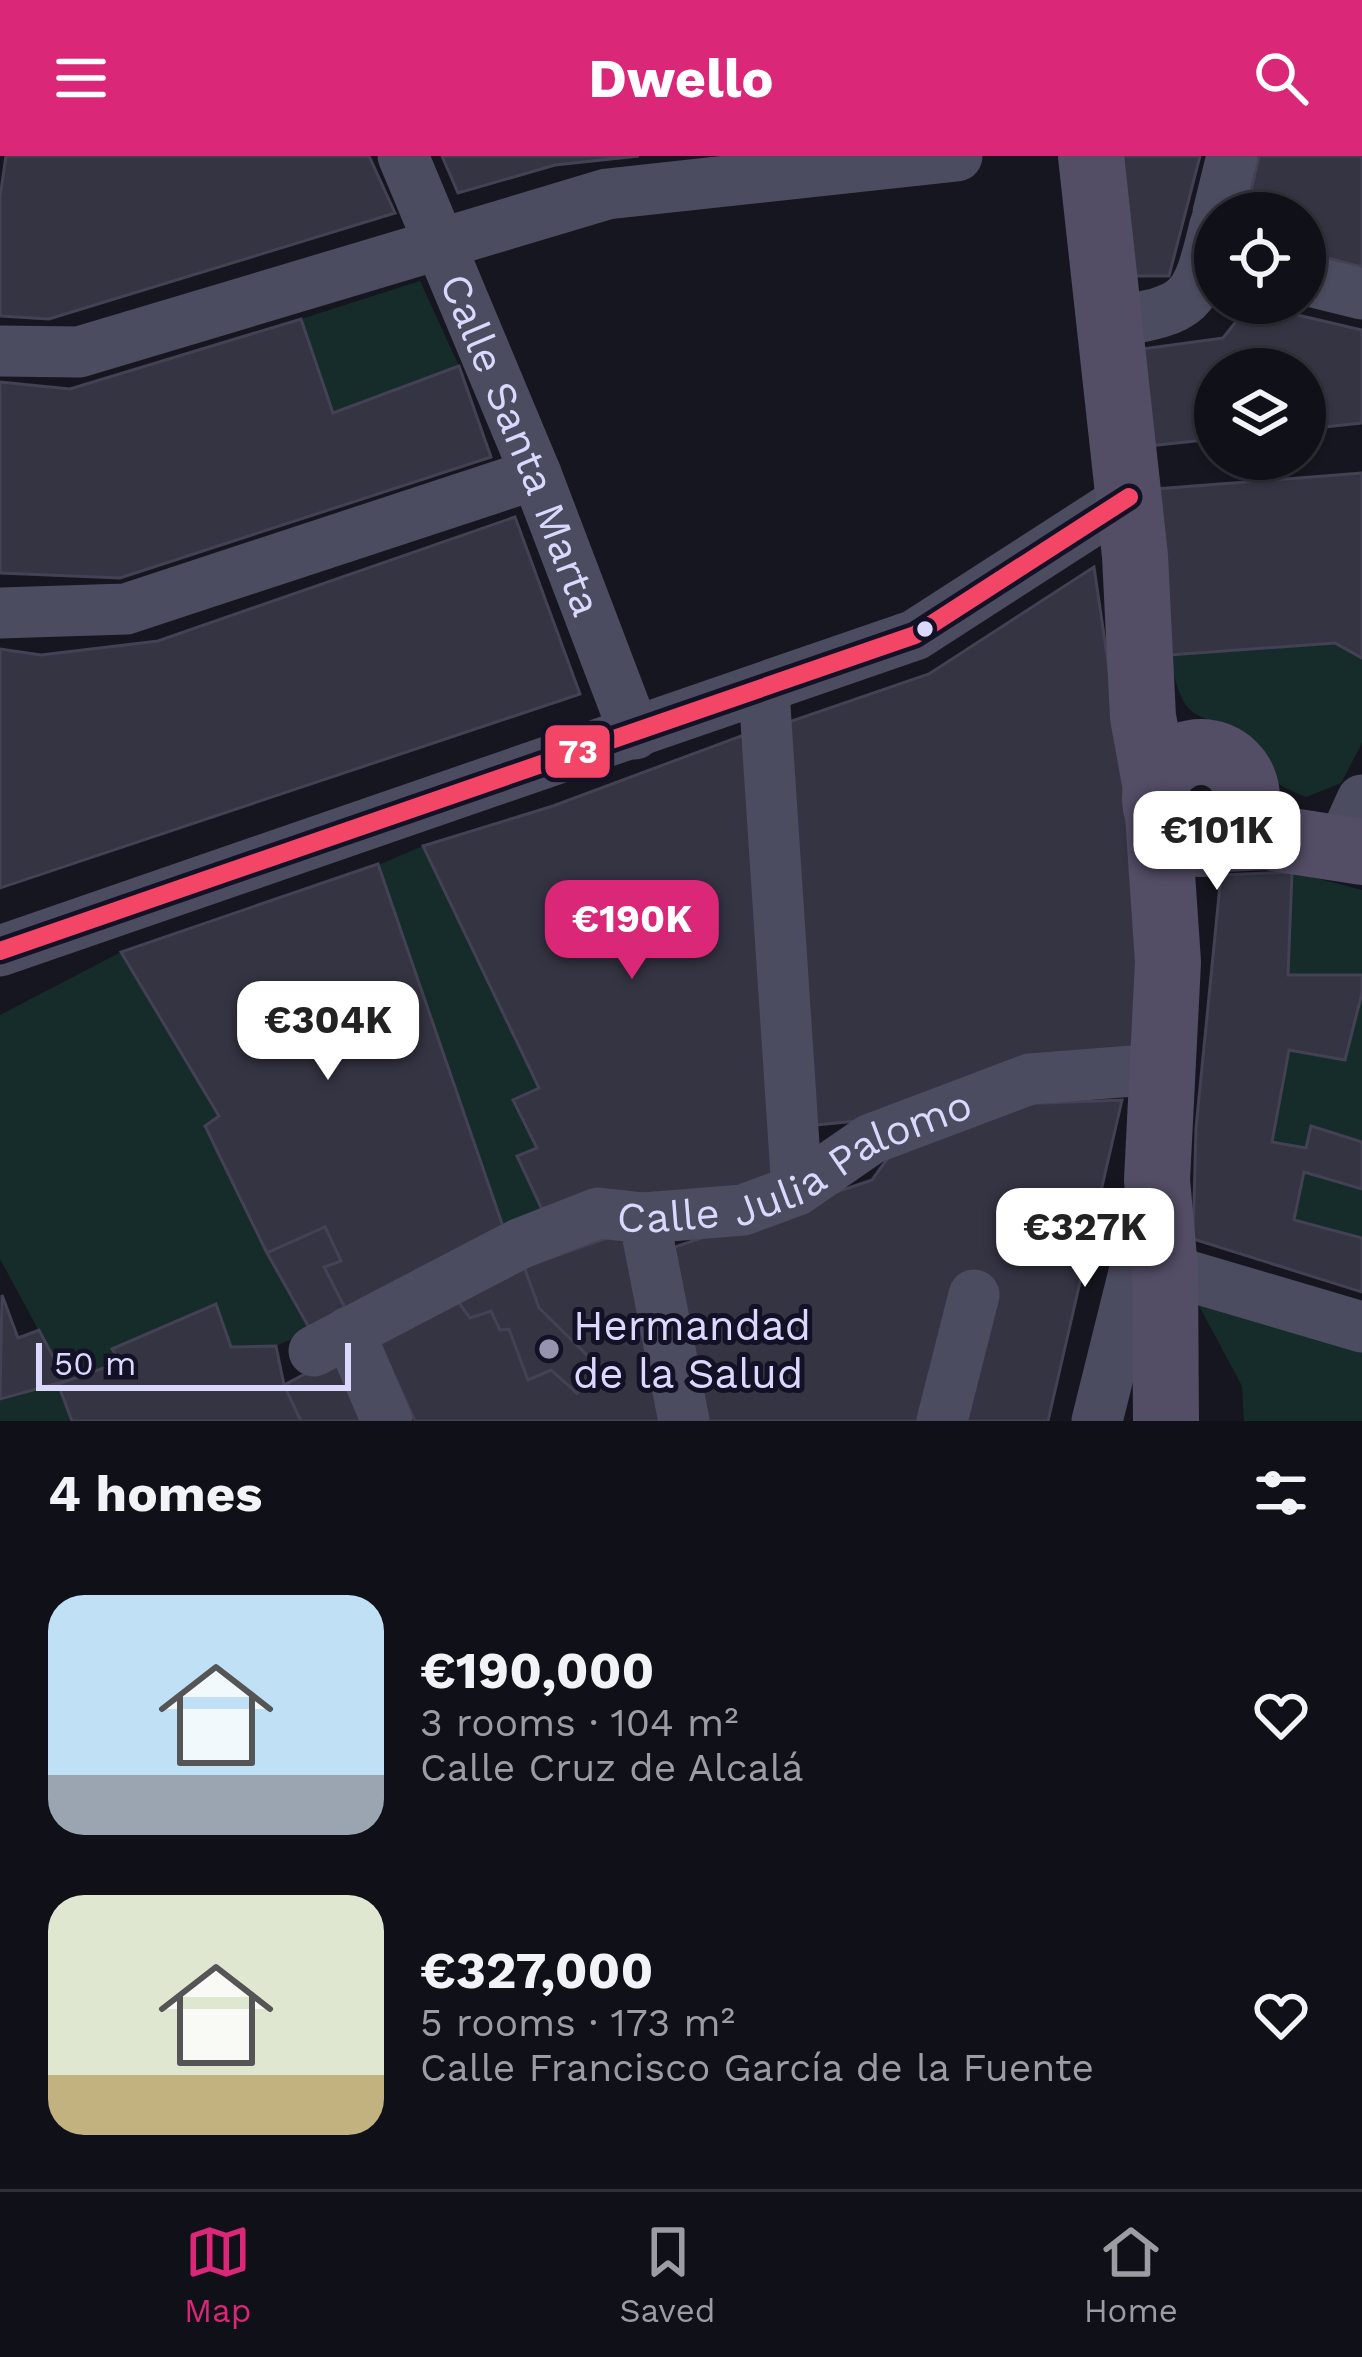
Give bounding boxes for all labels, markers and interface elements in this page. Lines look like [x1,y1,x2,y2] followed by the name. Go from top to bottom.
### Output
[48,45,114,111] icon: menu
[1248,45,1314,111] icon: search
[588,47,774,110] text: Dwello
[1194,192,1326,480] map controls
[1194,192,1326,324] button: locate
[430,266,612,622] street label: Calle Santa Marta
[1194,348,1326,480] button: layers
[914,618,936,640] unlabelled marker
[543,723,612,780] line badge: 73
[558,732,598,771] text: 73
[1133,791,1301,893] pin: €101K
[1160,807,1274,852] text: €101K
[548,880,716,982] pin: €190K
[572,896,692,941] text: €190K
[244,981,412,1083] pin: €304K
[264,997,392,1042] text: €304K
[615,1079,978,1243] street label: Calle Julia Palomo
[1001,1188,1169,1290] pin: €327K
[1023,1204,1147,1249] text: €327K
[573,1301,811,1398] place label: Hermandad de la Salud
[536,1336,562,1362] marker: Hermandad de la Salud
[36,1337,351,1390] scale bar
[54,1344,136,1383] text: 50 m
[1248,1460,1314,1526] icon: filters
[48,1464,262,1523] text: 4 homes
[420,1641,654,1700] text: €190,000
[144,1643,288,1787] icon: home
[1248,1682,1314,1748] icon: heart
[420,1700,738,1745] text: 3 rooms · 104 m²
[420,1745,804,1790] text: Calle Cruz de Alcalá
[420,1941,653,2000] text: €327,000
[144,1943,288,2087] icon: home
[1248,1982,1314,2048] icon: heart
[420,2000,735,2045] text: 5 rooms · 173 m²
[420,2045,1094,2090] text: Calle Francisco García de la Fuente
[184,2219,251,2330] tab: Map
[620,2219,715,2330] tab: Saved
[1084,2219,1178,2330] tab: Home

